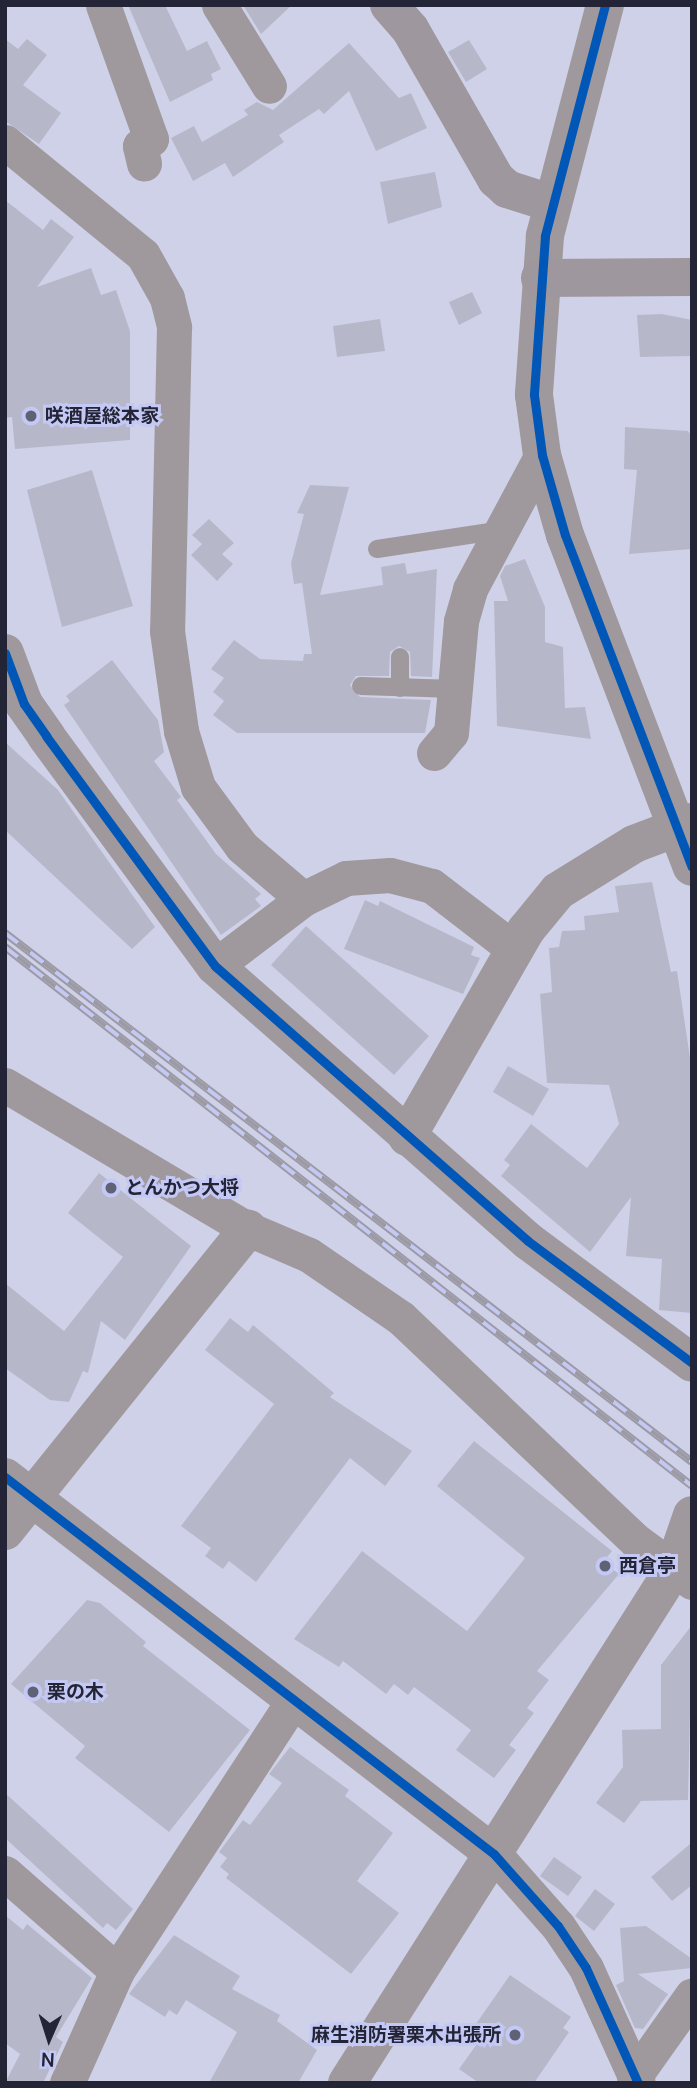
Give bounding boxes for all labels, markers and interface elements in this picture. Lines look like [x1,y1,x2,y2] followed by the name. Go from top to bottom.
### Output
[45,405,159,427] place label: 咲酒屋総本家
[23,408,39,424] marker: 咲酒屋総本家
[125,1177,239,1199] place label: とんかつ大将
[103,1180,119,1196] marker: とんかつ大将
[619,1555,676,1577] place label: 西倉亭
[597,1558,613,1574] marker: 西倉亭
[47,1681,104,1703] place label: 栗の木
[25,1684,41,1700] marker: 栗の木
[14,2004,84,2074] north arrow
[311,2024,501,2046] place label: 麻生消防署栗木出張所
[507,2027,523,2043] marker: 麻生消防署栗木出張所
[40,2047,55,2073] text: N

